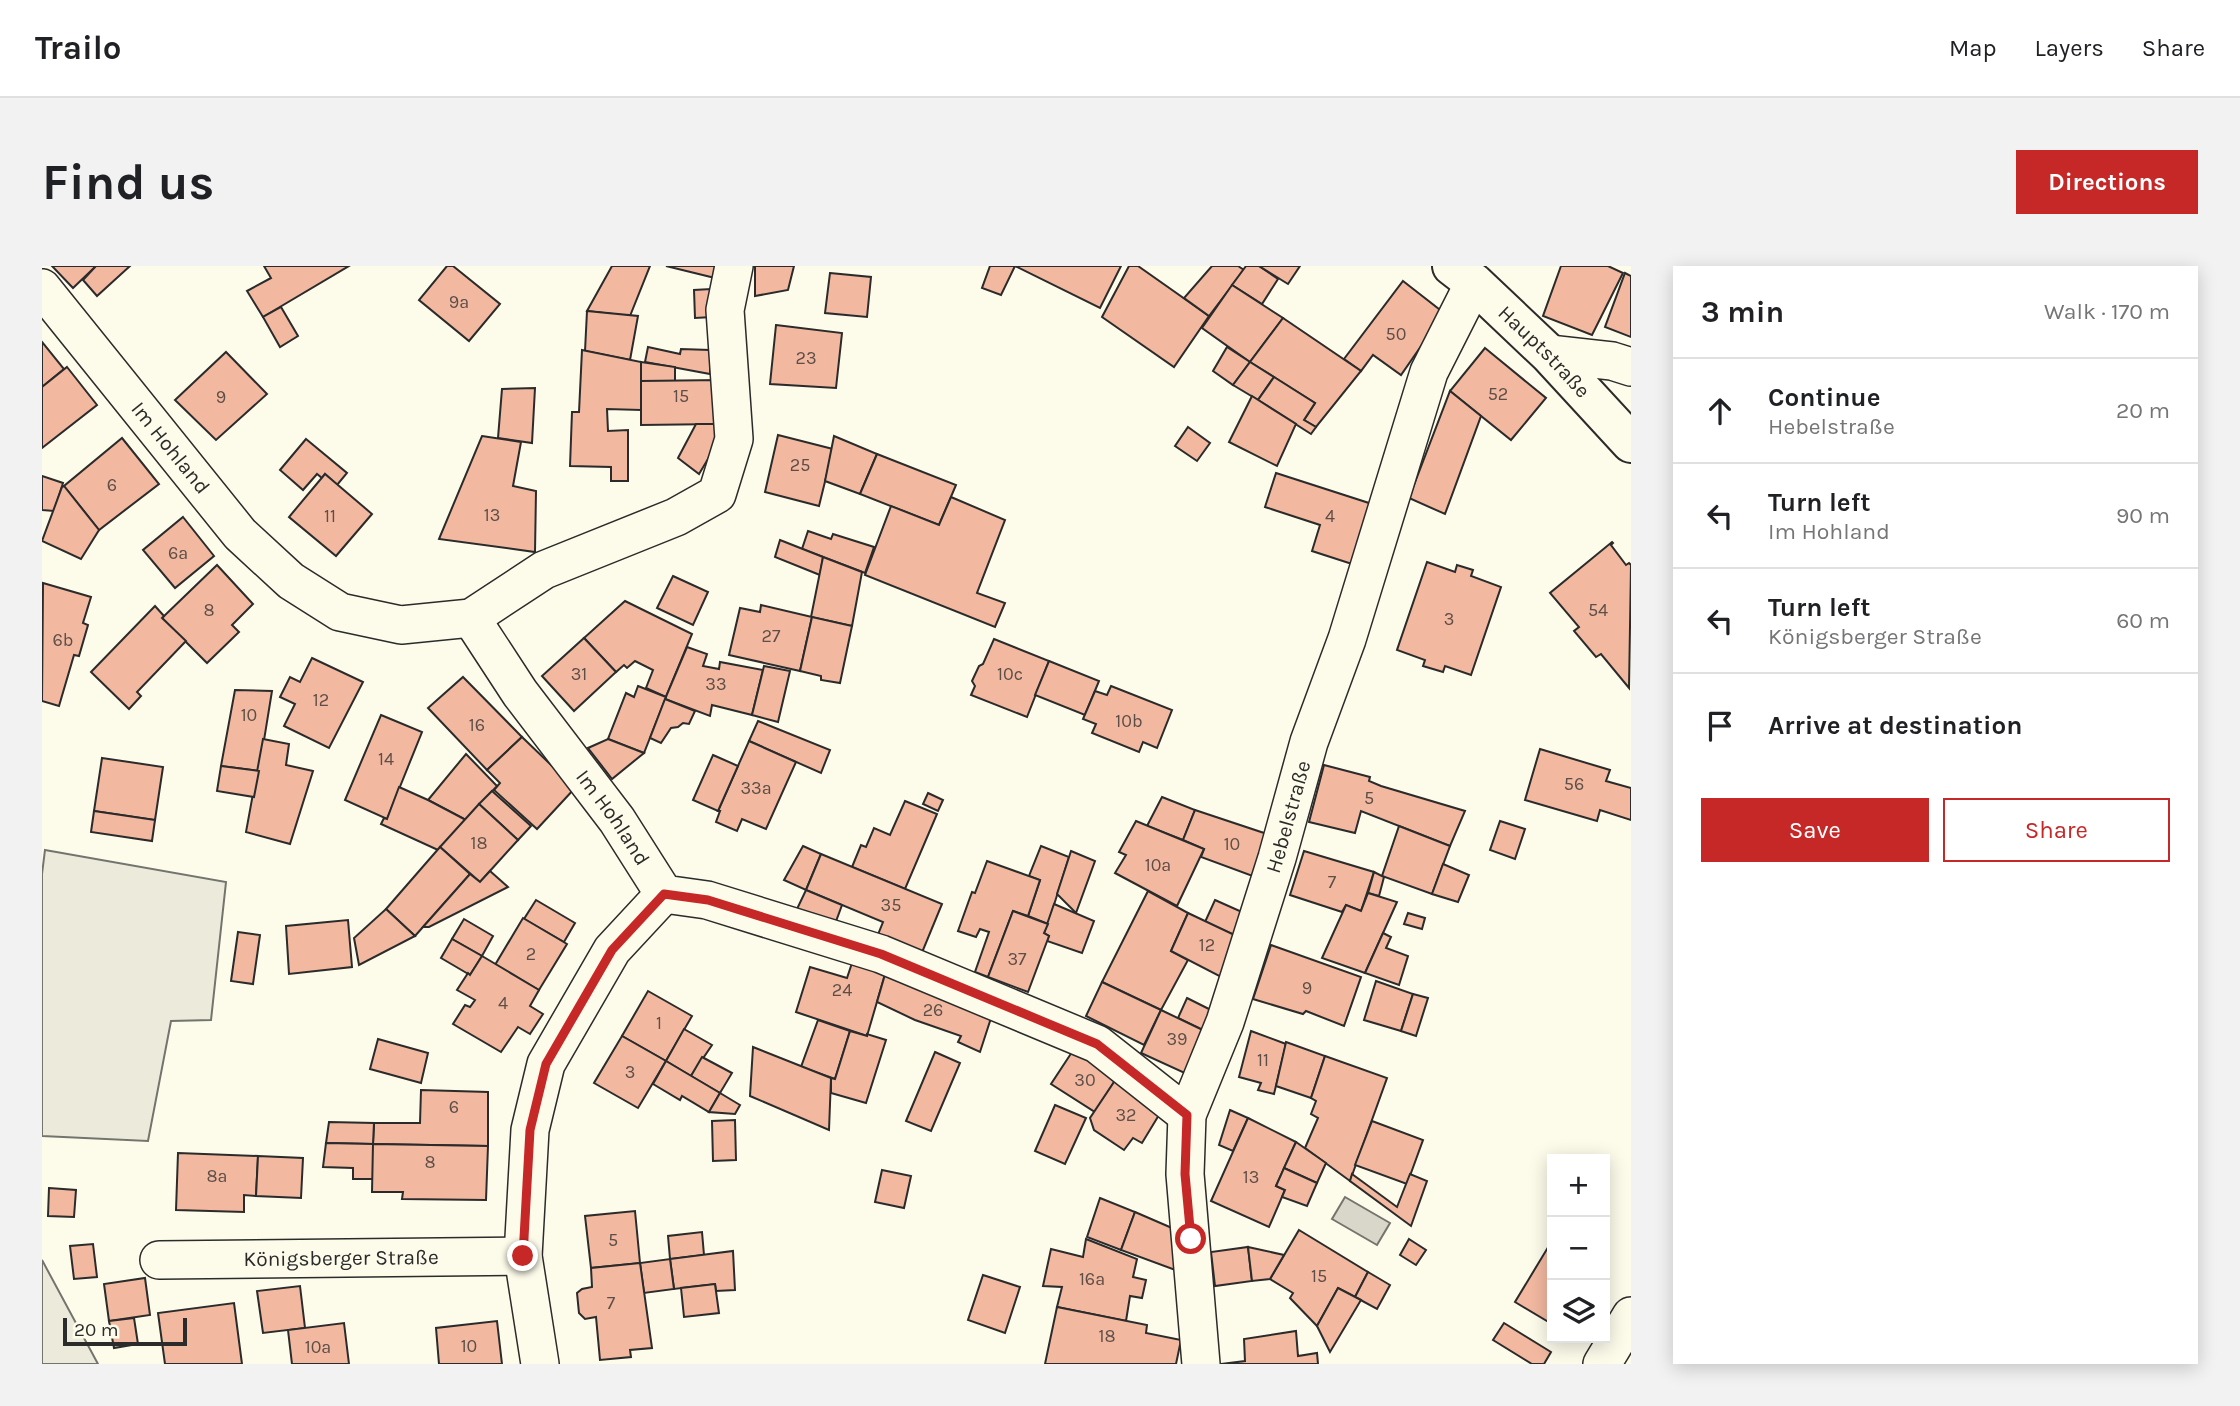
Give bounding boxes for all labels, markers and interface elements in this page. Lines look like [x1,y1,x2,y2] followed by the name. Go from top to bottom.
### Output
[35,29,122,67] text: Trailo
[1949,34,1997,62] text: Map
[2035,34,2104,62] text: Layers
[2142,34,2205,62] text: Share
[2016,150,2198,214] button: Directions
[42,154,214,211] text: Find us
[449,291,469,313] house number: 9a
[1701,294,1784,330] text: 3 min
[2044,298,2170,325] text: Walk · 170 m
[1493,300,1595,403] street label: Hauptstraße
[1386,323,1406,345] house number: 50
[795,347,817,369] house number: 23
[1768,382,1880,413] text: Continue
[1488,383,1508,405] house number: 52
[673,385,689,407] house number: 15
[216,386,226,408] house number: 9
[1701,392,1739,430] icon: ahead
[126,397,215,499] street label: Im Hohland
[2116,397,2170,424] text: 20 m
[1768,413,1895,440] text: Hebelstraße
[790,454,810,476] house number: 25
[107,474,117,496] house number: 6
[1768,487,1870,518] text: Turn left
[1701,497,1739,535] icon: left
[2116,502,2170,529] text: 90 m
[484,504,500,526] house number: 13
[324,505,336,527] house number: 11
[1325,505,1335,527] house number: 4
[1768,518,1890,545] text: Im Hohland
[168,542,188,564] house number: 6a
[1768,592,1870,623] text: Turn left
[203,599,215,621] house number: 8
[1588,599,1608,621] house number: 54
[1701,602,1739,640] icon: left
[2116,607,2170,634] text: 60 m
[1444,608,1454,630] house number: 3
[1768,623,1982,650] text: Königsberger Straße
[762,625,781,647] house number: 27
[53,629,73,651] house number: 6b
[571,663,587,685] house number: 31
[997,663,1023,685] house number: 10c
[705,673,727,695] house number: 33
[313,689,329,711] house number: 12
[241,704,257,726] house number: 10
[1701,707,1739,745] icon: arrive
[1115,710,1143,732] house number: 10b
[1768,710,2022,741] text: Arrive at destination
[469,714,485,736] house number: 16
[378,748,394,770] house number: 14
[1261,758,1315,876] street label: Hebelstraße
[571,765,655,870] street label: Im Hohland
[1564,773,1584,795] house number: 56
[740,777,772,799] house number: 33a
[1364,787,1374,809] house number: 5
[1701,798,1929,862] button: Save
[1943,798,2170,862] button: Share
[470,832,488,854] house number: 18
[1224,833,1240,855] house number: 10
[1145,854,1171,876] house number: 10a
[1328,871,1337,893] house number: 7
[881,894,901,916] house number: 35
[1199,934,1215,956] house number: 12
[526,943,536,965] house number: 2
[1007,948,1027,970] house number: 37
[1302,977,1312,999] house number: 9
[832,979,852,1001] house number: 24
[498,992,508,1014] house number: 4
[923,999,943,1021] house number: 26
[656,1012,662,1034] house number: 1
[1166,1028,1188,1050] house number: 39
[1257,1049,1269,1071] house number: 11
[625,1061,635,1083] house number: 3
[1074,1069,1096,1091] house number: 30
[449,1096,459,1118] house number: 6
[1115,1104,1137,1126] house number: 32
[424,1151,436,1173] house number: 8
[1547,1154,1610,1343] map controls
[1547,1154,1610,1217] button: +
[207,1165,227,1187] house number: 8a
[1243,1166,1259,1188] house number: 13
[1547,1217,1610,1280] button: −
[1175,1223,1206,1254] route start
[608,1229,618,1251] house number: 5
[507,1240,538,1271] route end
[243,1245,439,1271] street label: Königsberger Straße
[1311,1265,1327,1287] house number: 15
[1079,1268,1105,1290] house number: 16a
[1547,1280,1610,1343] button: layers
[607,1292,616,1314] house number: 7
[63,1315,187,1347] scale bar
[74,1319,119,1341] text: 20 m
[1098,1325,1116,1347] house number: 18
[461,1335,477,1357] house number: 10
[305,1336,331,1358] house number: 10a

